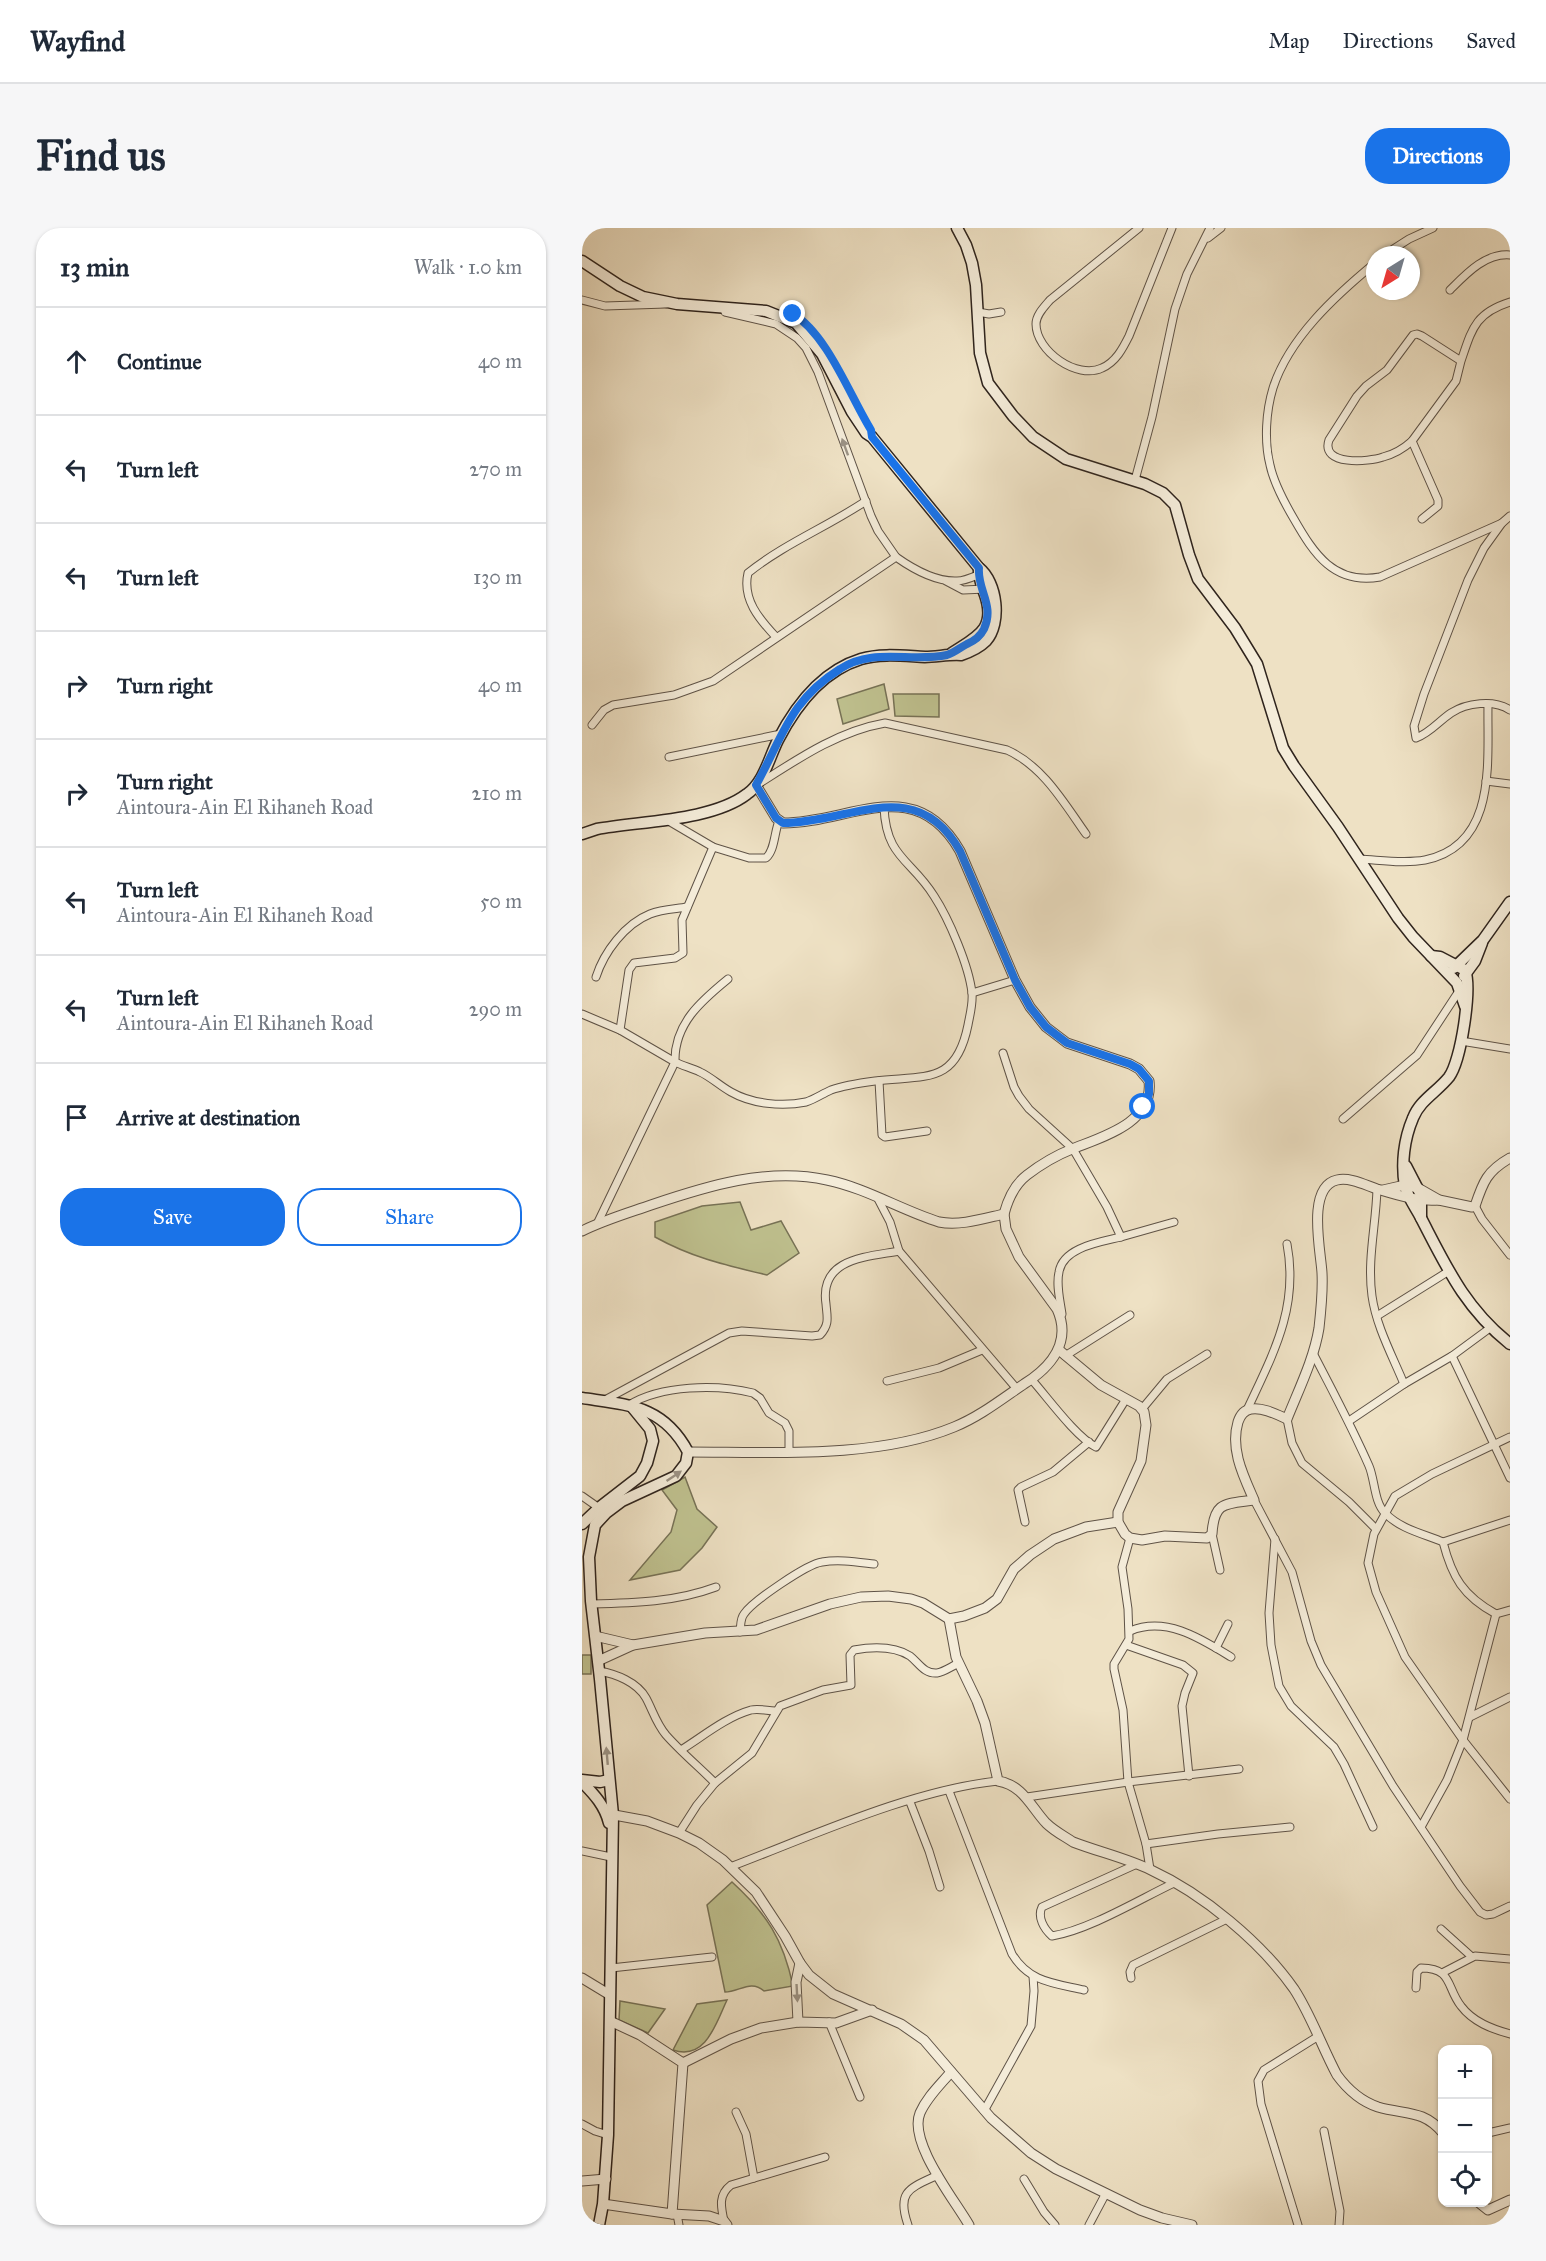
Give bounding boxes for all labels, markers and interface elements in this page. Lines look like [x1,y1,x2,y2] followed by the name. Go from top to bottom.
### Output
[30,24,125,59] text: Wayfind
[1269,28,1310,54] text: Map
[1343,28,1433,54] text: Directions
[1466,28,1516,54] text: Saved
[1365,128,1510,184] button: Directions
[36,130,166,182] text: Find us
[1366,246,1420,300] north arrow
[60,251,129,283] text: 13 min
[414,255,522,279] text: Walk · 1.0 km
[779,300,805,326] route end
[60,345,93,378] icon: ahead
[117,348,202,375] text: Continue
[478,349,522,373] text: 40 m
[840,437,850,455] one-way arrow
[60,453,93,486] icon: left
[117,456,199,483] text: Turn left
[469,457,522,481] text: 270 m
[60,561,93,594] icon: left
[117,564,199,591] text: Turn left
[473,565,522,589] text: 130 m
[60,669,93,702] icon: right
[117,672,213,699] text: Turn right
[478,673,522,697] text: 40 m
[117,768,213,795] text: Turn right
[60,777,93,810] icon: right
[472,781,522,805] text: 210 m
[117,795,373,819] text: Aintoura-Ain El Rihaneh Road
[117,876,199,903] text: Turn left
[60,885,93,918] icon: left
[480,889,522,913] text: 50 m
[117,903,373,927] text: Aintoura-Ain El Rihaneh Road
[117,984,199,1011] text: Turn left
[60,993,93,1026] icon: left
[469,997,522,1021] text: 290 m
[117,1011,373,1035] text: Aintoura-Ain El Rihaneh Road
[1129,1093,1155,1119] route start
[60,1101,93,1134] icon: arrive
[117,1104,300,1131] text: Arrive at destination
[60,1188,285,1246] button: Save
[297,1188,522,1246] button: Share
[666,1470,682,1481] one-way arrow
[602,1746,612,1765] one-way arrow
[792,1983,801,2002] one-way arrow
[1438,2045,1492,2207] map controls
[1438,2045,1492,2099] button: +
[1438,2099,1492,2153] button: −
[1438,2153,1492,2207] button: locate

